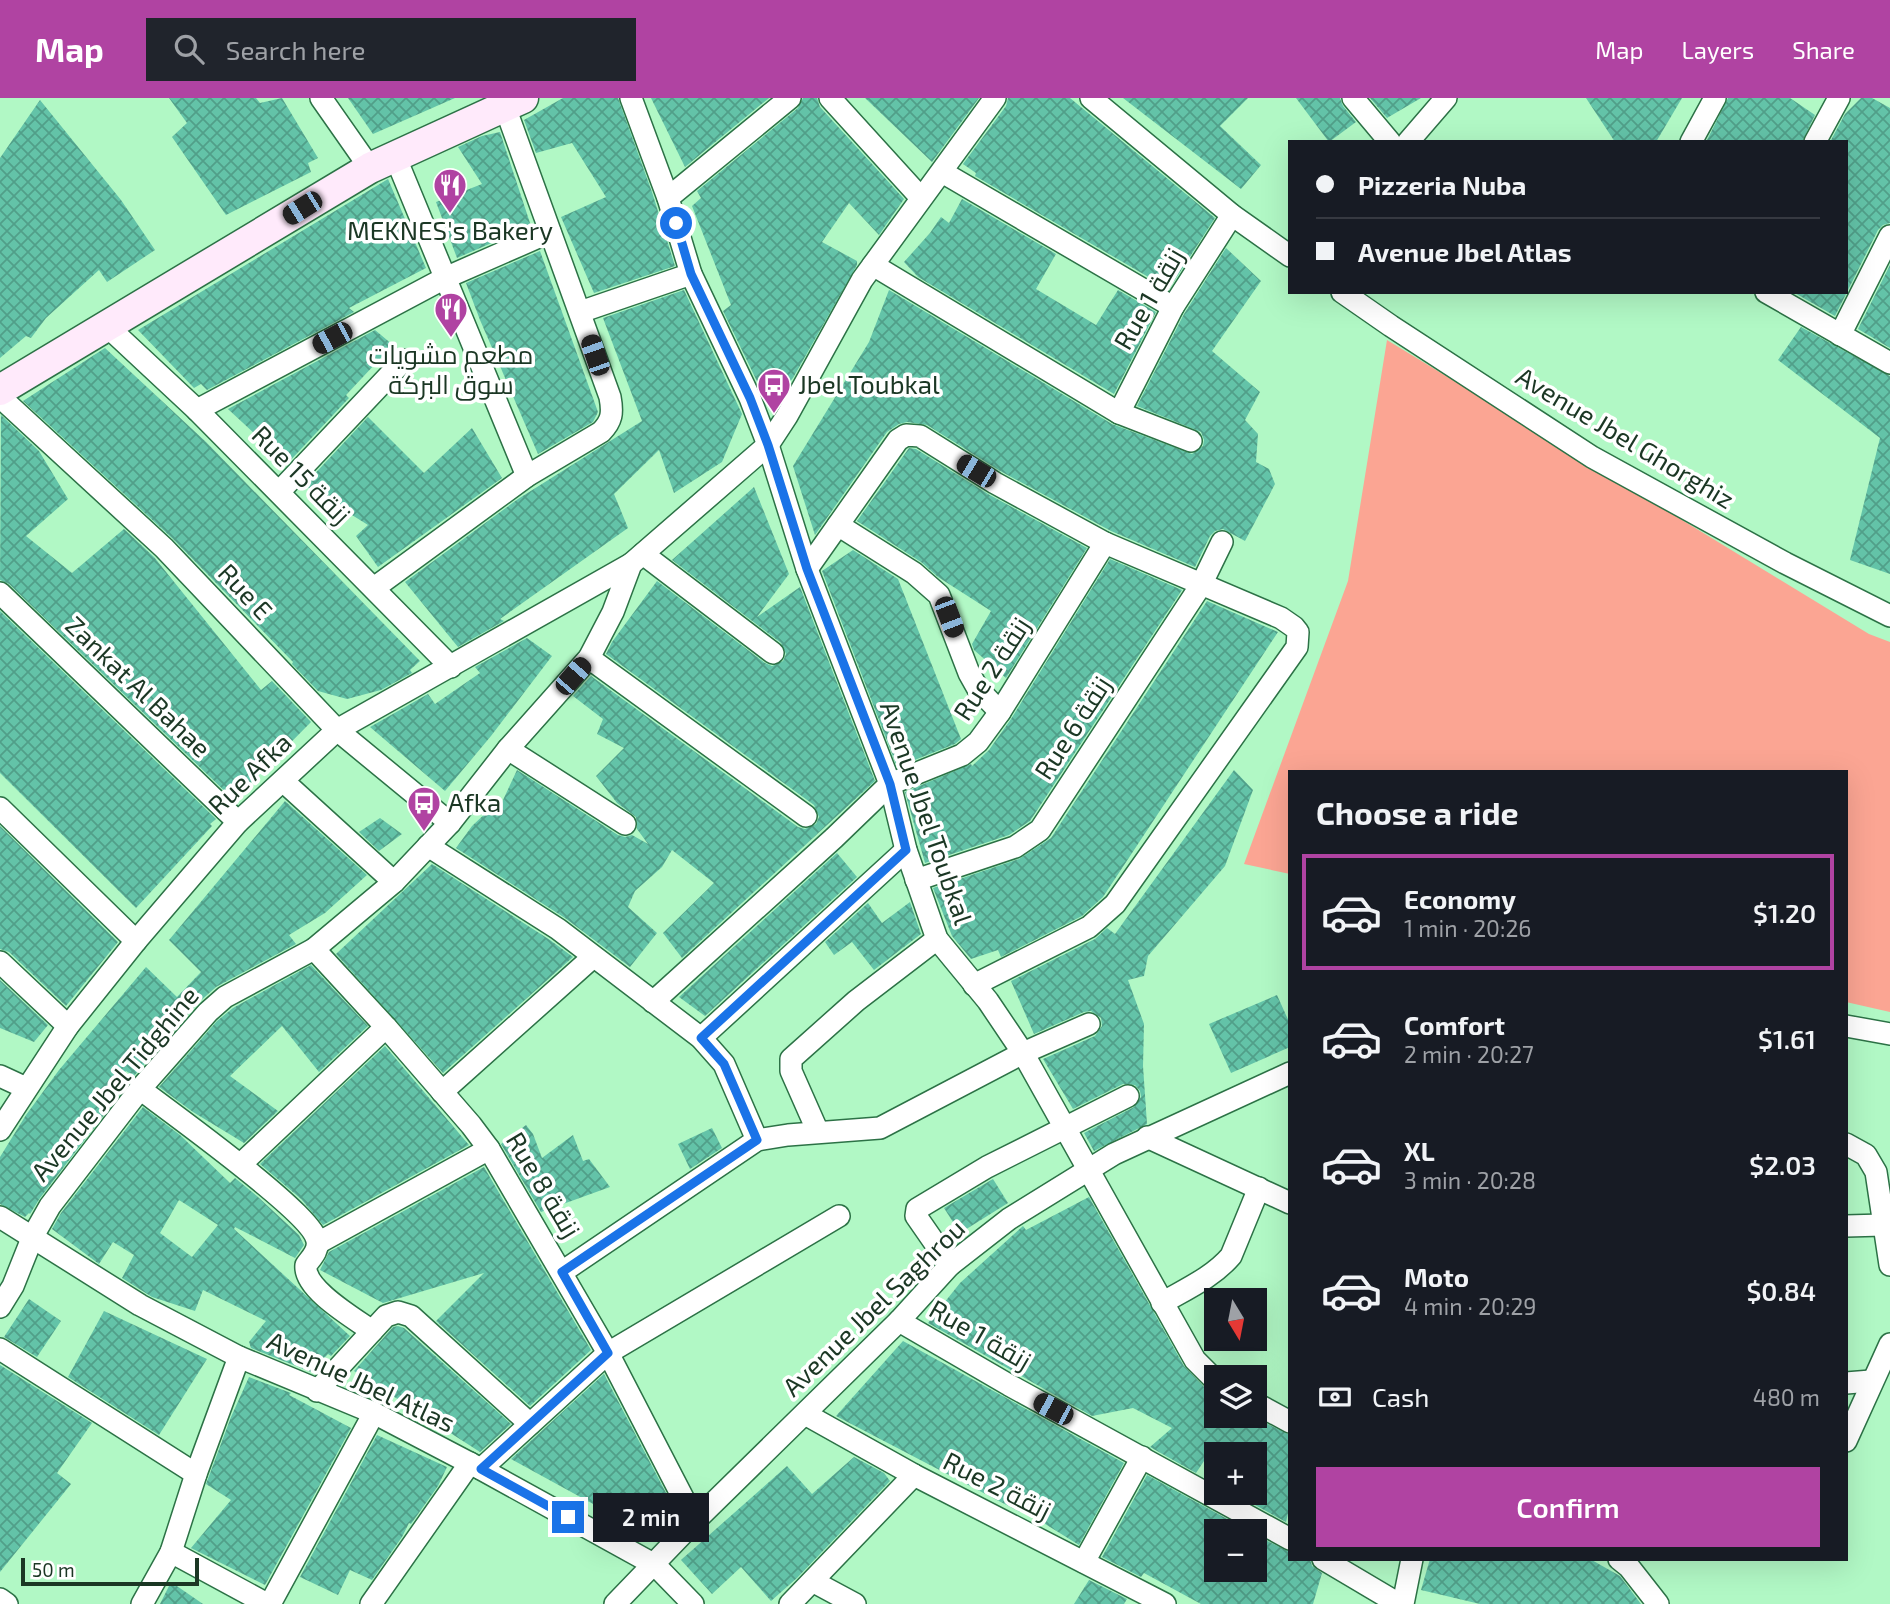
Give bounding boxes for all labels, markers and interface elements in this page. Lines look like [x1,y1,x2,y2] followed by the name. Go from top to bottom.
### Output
[146,18,636,81] search box
[35,29,104,69] text: Map
[170,30,208,68] icon: search
[226,34,365,65] text: Search here
[1595,35,1643,64] text: Map
[1681,35,1754,64] text: Layers
[1792,35,1855,64] text: Share
[431,166,469,215] restaurant icon: MEKNES's Bakery
[1358,169,1526,200] text: Pizzeria Nuba
[279,188,326,228] car
[660,207,692,239] route start
[347,214,553,245] place label: MEKNES's Bakery
[1358,236,1572,267] text: Avenue Jbel Atlas
[1106,242,1190,355] street label: Rue 1 زنقة
[432,290,470,339] restaurant icon: مطعم مشويات سوق البركة
[309,319,356,357] car
[579,332,612,378] car
[369,338,533,401] place label: مطعم مشويات سوق البركة
[1511,359,1740,514] street label: Avenue Jbel Ghorghiz
[755,366,793,415] bus stop icon: Jbel Toubkal
[798,368,940,399] place label: Jbel Toubkal
[246,418,358,530] street label: Rue 15 زنقة
[953,451,1000,491] car
[213,557,280,625] street label: Rue E
[932,594,967,640] car
[60,609,218,763] street label: Zankat Al Bahae
[946,611,1036,726] street label: Rue 2 زنقة
[552,653,595,699] car
[1027,670,1117,785] street label: Rue 6 زنقة
[875,697,980,929] street label: Avenue Jbel Toubkal
[201,726,297,820] street label: Rue Afka
[405,784,443,833] bus stop icon: Afka
[448,786,501,817] place label: Afka
[1316,793,1519,831] text: Choose a ride
[1320,881,1383,944] icon: car
[1404,883,1516,914] text: Economy
[1753,897,1816,928] text: $1.20
[1404,914,1532,942] text: 1 min · 20:26
[24,980,204,1186] street label: Avenue Jbel Tidghine
[1320,1007,1383,1070] icon: car
[1404,1009,1505,1040] text: Comfort
[1758,1023,1816,1054] text: $1.61
[1404,1040,1534,1068] text: 2 min · 20:27
[500,1126,588,1243] street label: Rue 8 زنقة
[1320,1133,1383,1196] icon: car
[1404,1135,1435,1166] text: XL
[1749,1149,1816,1180] text: $2.03
[1404,1166,1536,1194] text: 3 min · 20:28
[775,1212,970,1402] street label: Avenue Jbel Saghrou
[1320,1259,1383,1322] icon: car
[1404,1261,1469,1292] text: Moto
[1746,1275,1816,1306] text: $0.84
[1204,1288,1267,1351] north arrow
[1204,1288,1267,1582] map controls
[924,1292,1037,1376] street label: Rue 1 زنقة
[1404,1292,1536,1320] text: 4 min · 20:29
[263,1324,460,1438] street label: Avenue Jbel Atlas
[1204,1365,1267,1428] button: layers
[1316,1378,1354,1416] icon: cash
[1372,1381,1429,1412] text: Cash
[1753,1383,1820,1411] text: 480 m
[1030,1390,1077,1428] car
[1204,1442,1267,1505] button: +
[938,1444,1057,1526] street label: Rue 2 زنقة
[1316,1467,1820,1547] button: Confirm
[592,1492,708,1542] callout: 2 min
[552,1501,584,1533] route end
[622,1503,680,1531] text: 2 min
[1204,1519,1267,1582] button: −
[21,1555,200,1587] scale bar
[32,1558,75,1581] text: 50 m

